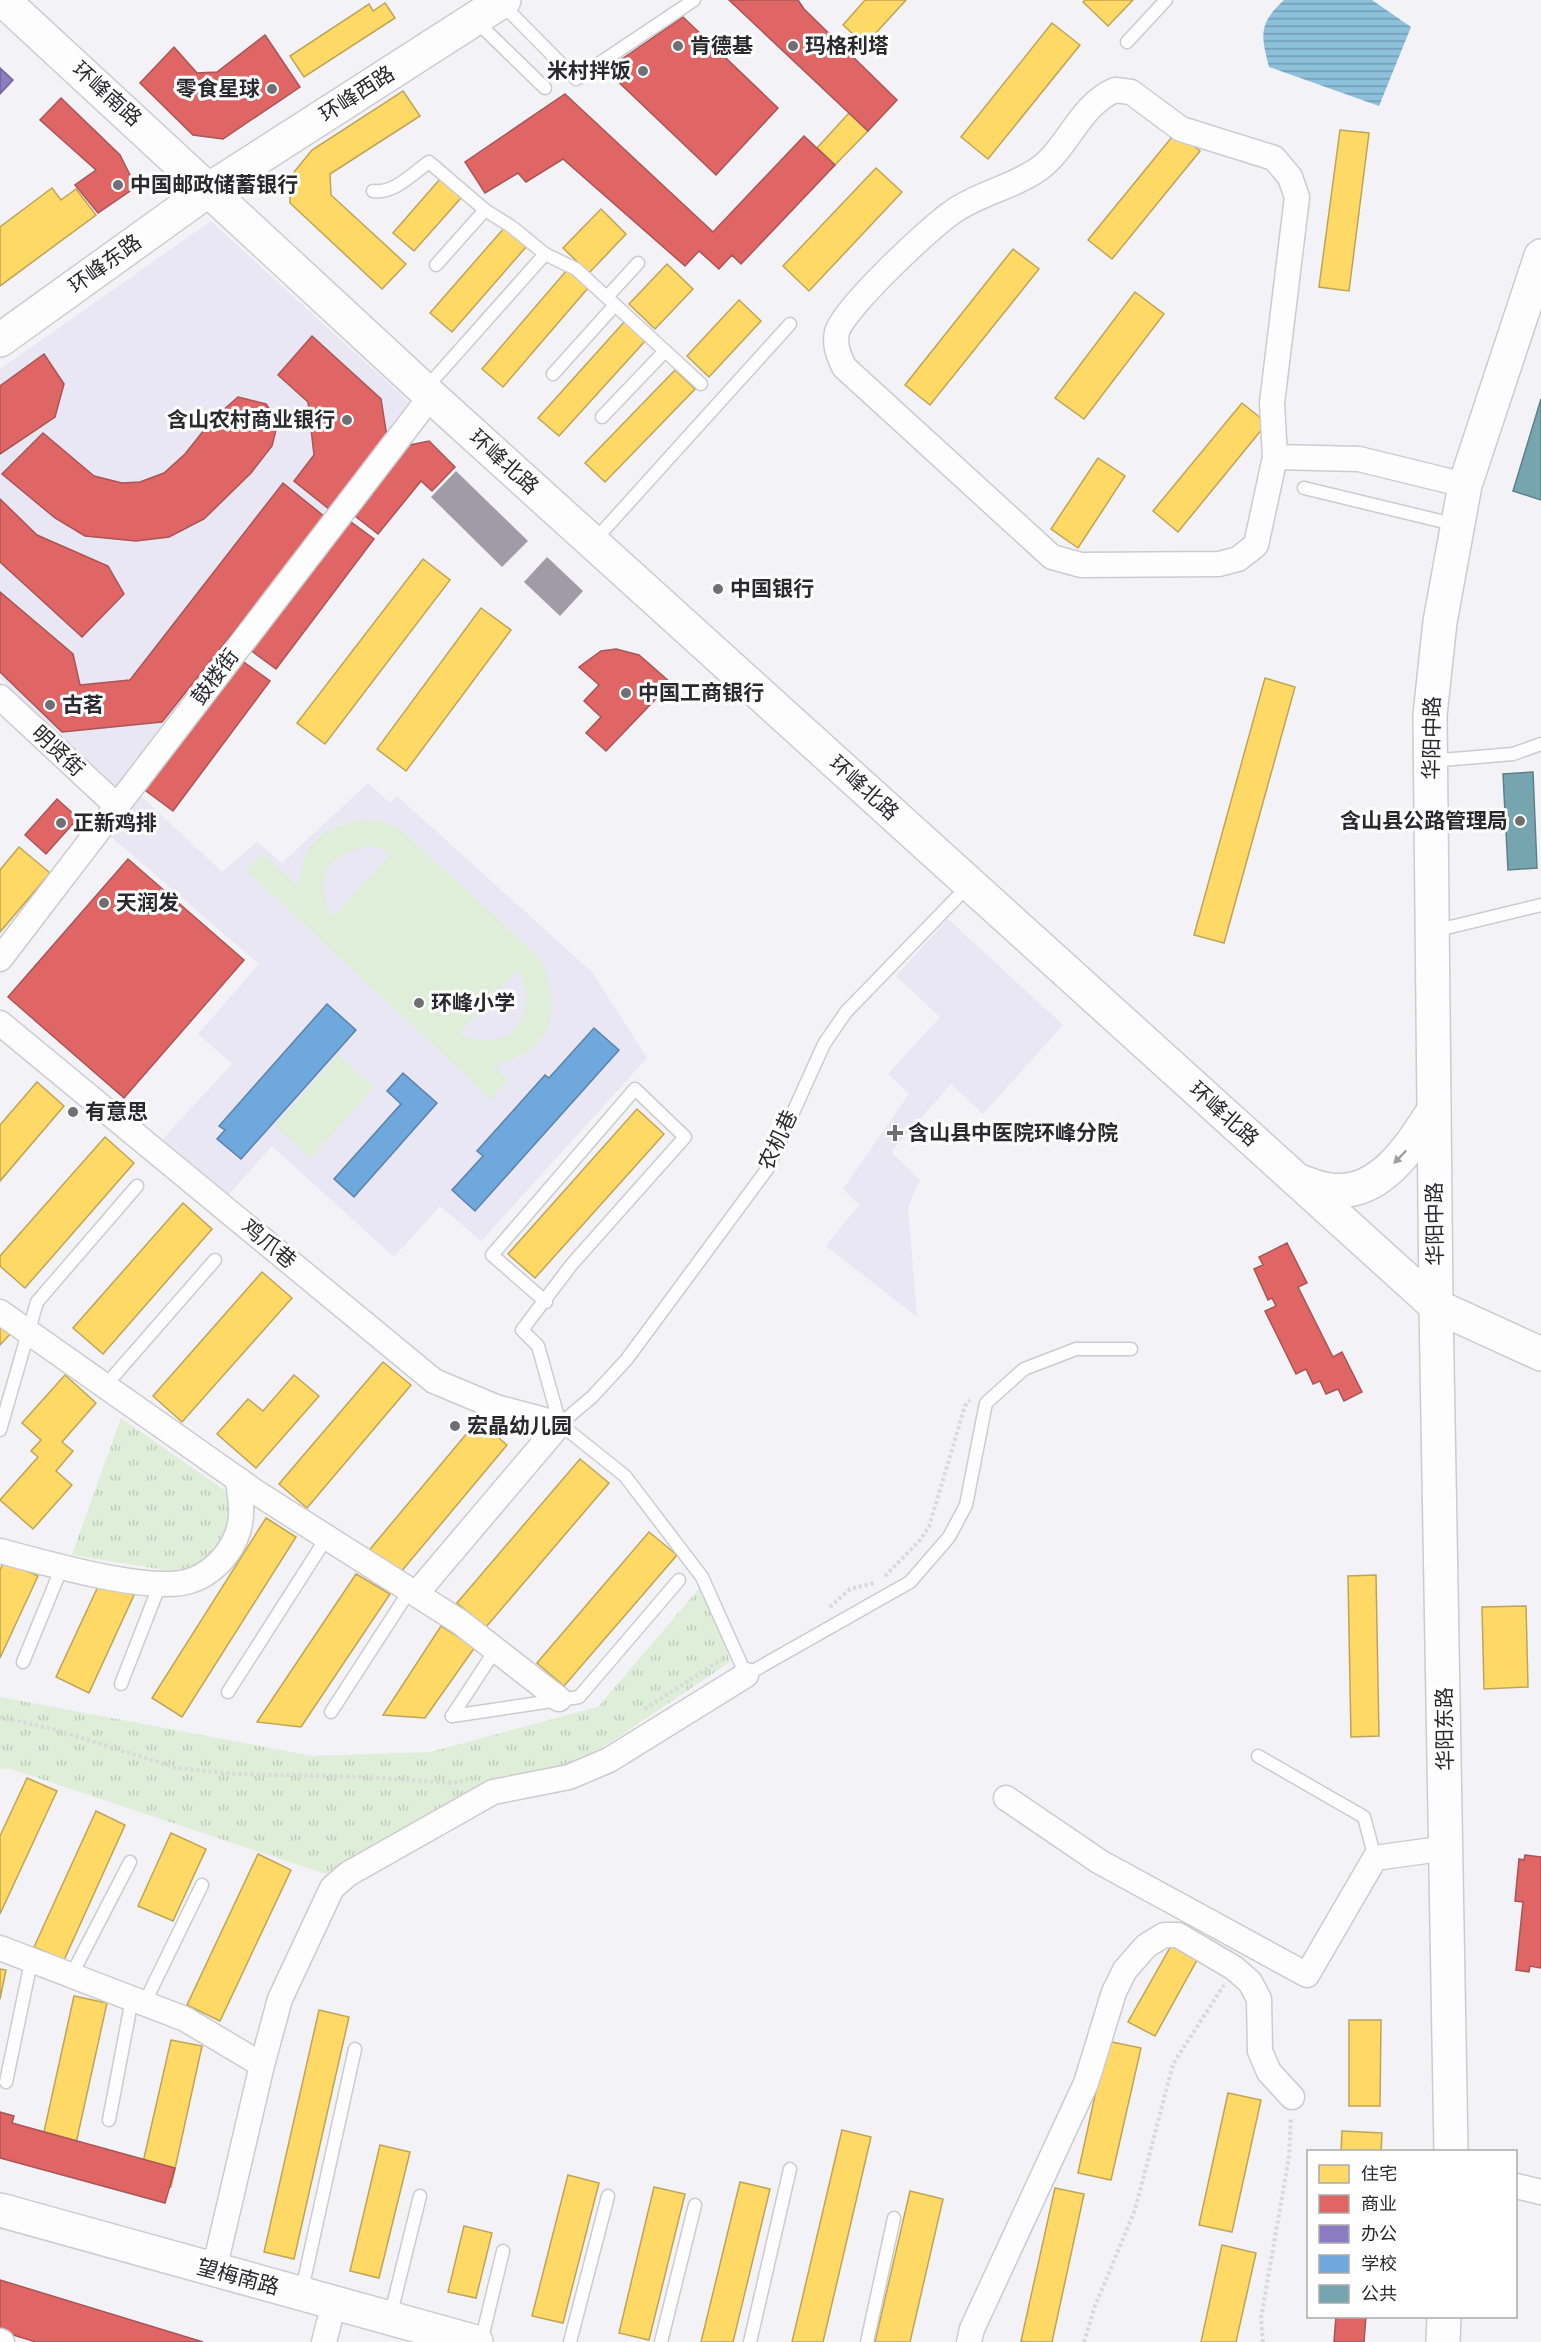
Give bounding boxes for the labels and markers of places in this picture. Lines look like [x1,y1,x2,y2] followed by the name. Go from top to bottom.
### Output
[690,32,753,59] place label: 肯德基
[805,32,889,59] place label: 玛格利塔
[671,39,685,53] marker: 肯德基
[786,39,800,53] marker: 玛格利塔
[547,57,631,84] place label: 米村拌饭
[636,64,650,78] marker: 米村拌饭
[176,75,260,102] place label: 零食星球
[265,82,279,96] marker: 零食星球
[130,171,298,198] place label: 中国邮政储蓄银行
[111,178,125,192] marker: 中国邮政储蓄银行
[167,406,335,433] place label: 含山农村商业银行
[340,413,354,427] marker: 含山农村商业银行
[730,575,814,602] place label: 中国银行
[711,582,725,596] marker: 中国银行
[638,679,764,706] place label: 中国工商银行
[619,686,633,700] marker: 中国工商银行
[62,691,104,718] place label: 古茗
[43,698,57,712] marker: 古茗
[1340,807,1508,834] place label: 含山县公路管理局
[73,809,157,836] place label: 正新鸡排
[1513,814,1527,828] marker: 含山县公路管理局
[54,816,68,830] marker: 正新鸡排
[116,889,179,916] place label: 天润发
[97,896,111,910] marker: 天润发
[431,989,515,1016] place label: 环峰小学
[412,996,426,1010] marker: 环峰小学
[85,1098,148,1125] place label: 有意思
[66,1105,80,1119] marker: 有意思
[908,1119,1118,1146] place label: 含山县中医院环峰分院
[886,1124,904,1142] marker: 含山县中医院环峰分院
[467,1412,572,1439] place label: 宏晶幼儿园
[448,1419,462,1433] marker: 宏晶幼儿园

